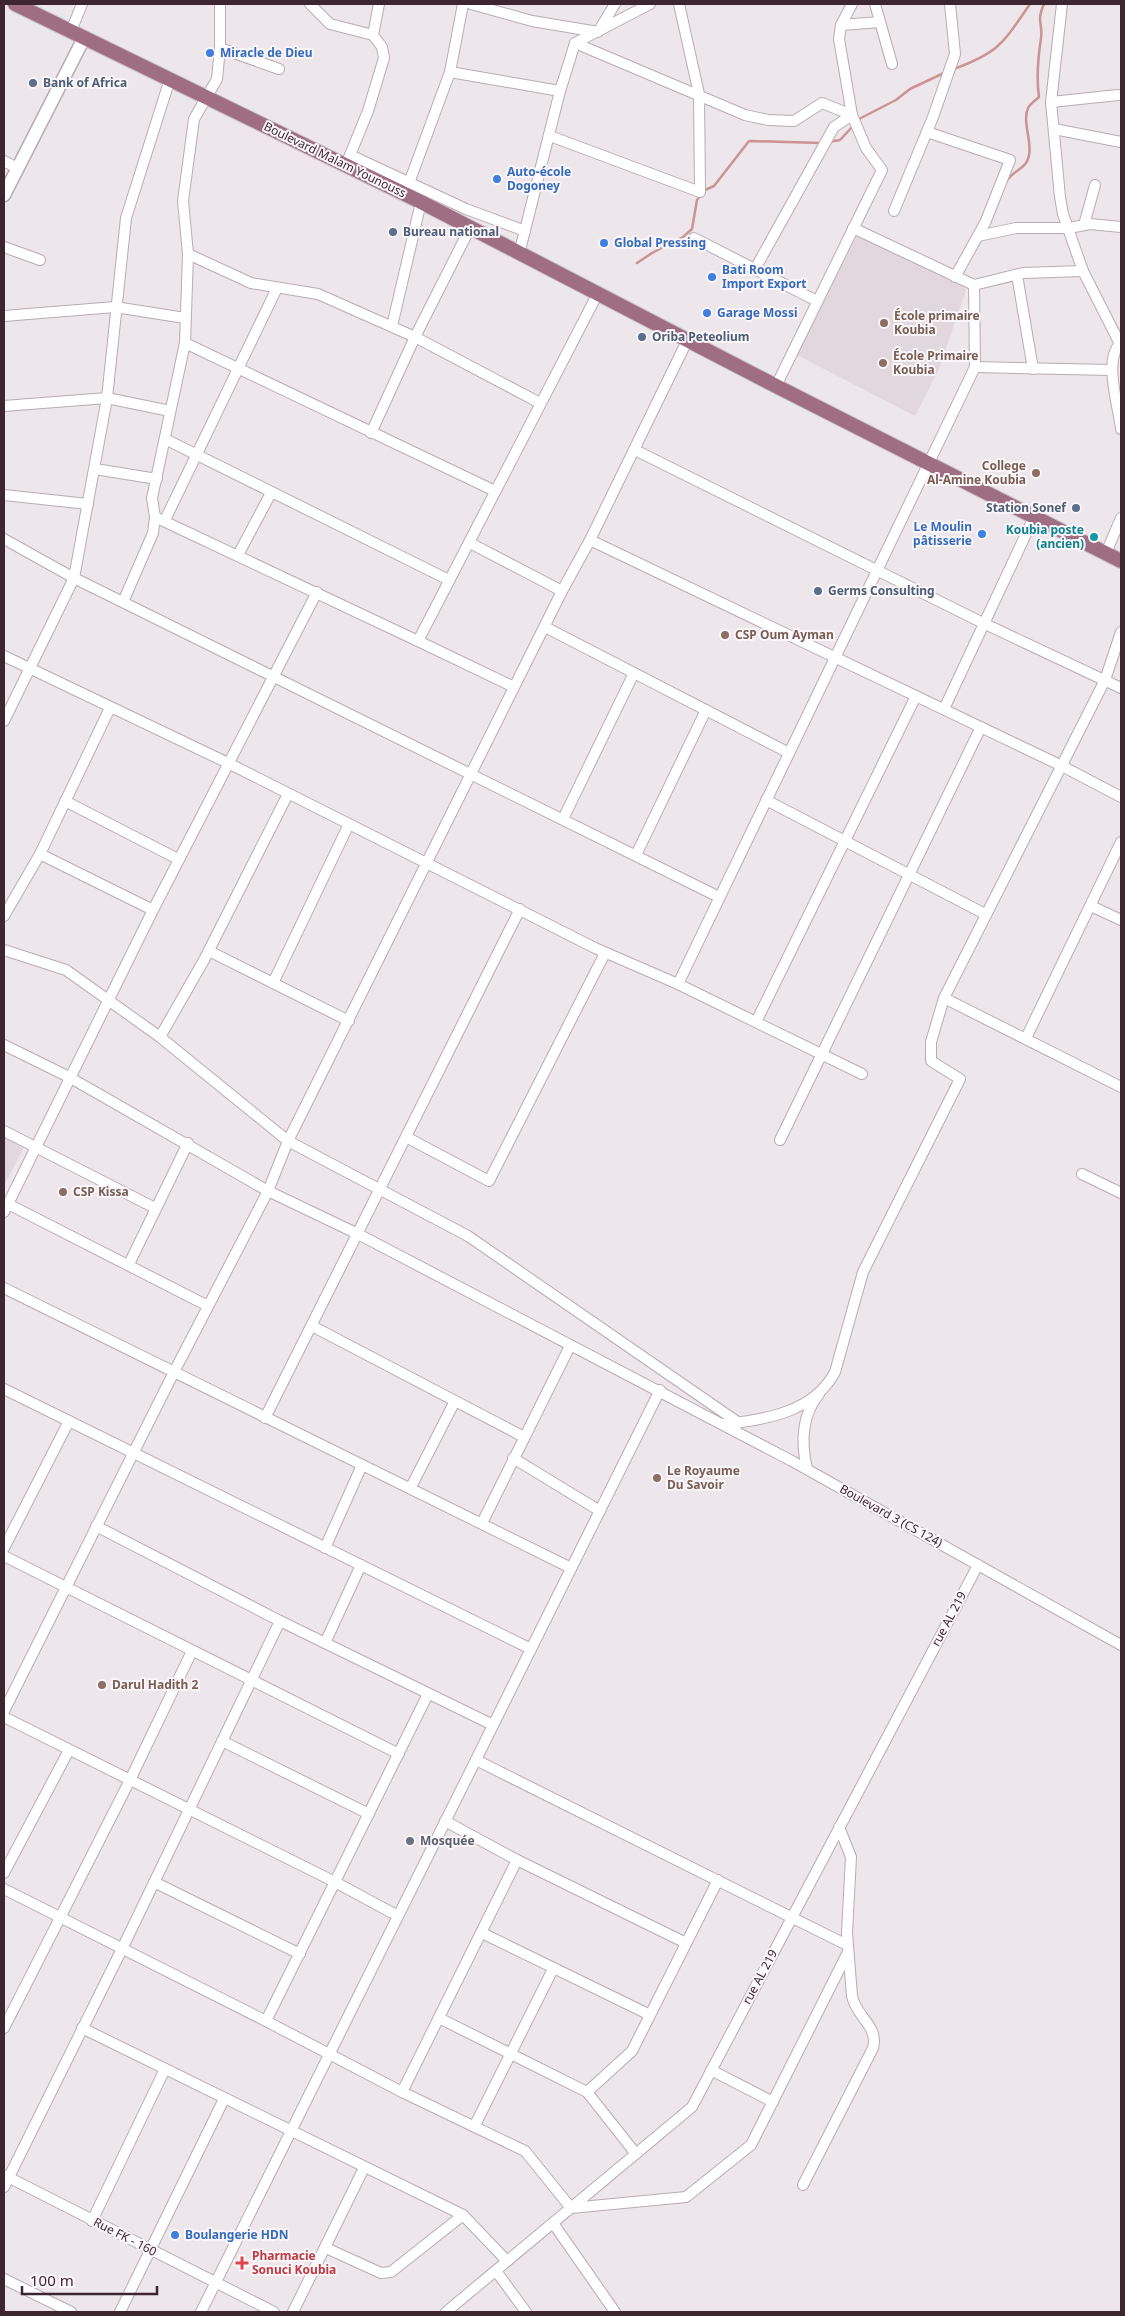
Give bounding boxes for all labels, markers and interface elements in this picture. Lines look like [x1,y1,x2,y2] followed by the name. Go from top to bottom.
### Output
[220,44,312,61] place label: Miracle de Dieu
[204,47,216,59] marker: Miracle de Dieu
[43,74,127,91] place label: Bank of Africa
[27,77,39,89] marker: Bank of Africa
[261,118,409,202] street label: Boulevard Malam Younouss
[507,163,571,194] place label: Auto-école Dogoney
[491,173,503,185] marker: Auto-école Dogoney
[403,223,499,240] place label: Bureau national
[387,226,399,238] marker: Bureau national
[614,234,706,251] place label: Global Pressing
[598,237,610,249] marker: Global Pressing
[722,261,806,292] place label: Bati Room Import Export
[706,271,718,283] marker: Bati Room Import Export
[717,304,798,321] place label: Garage Mossi
[701,307,713,319] marker: Garage Mossi
[894,307,980,338] place label: École primaire Koubia
[878,317,890,329] marker: École primaire Koubia
[652,328,750,345] place label: Oriba Peteolium
[636,331,648,343] marker: Oriba Peteolium
[893,347,978,378] place label: École Primaire Koubia
[877,357,889,369] marker: École Primaire Koubia
[927,457,1026,488] place label: College Al-Amine Koubia
[1030,467,1042,479] marker: College Al-Amine Koubia
[986,499,1067,516] place label: Station Sonef
[1070,502,1082,514] marker: Station Sonef
[913,518,972,549] place label: Le Moulin pâtisserie
[1006,521,1084,552] place label: Koubia poste (ancien)
[976,528,988,540] marker: Le Moulin pâtisserie
[1088,531,1100,543] marker: Koubia poste (ancien)
[828,582,935,599] place label: Germs Consulting
[812,585,824,597] marker: Germs Consulting
[735,626,834,643] place label: CSP Oum Ayman
[719,629,731,641] marker: CSP Oum Ayman
[73,1183,129,1200] place label: CSP Kissa
[57,1186,69,1198] marker: CSP Kissa
[667,1462,740,1493] place label: Le Royaume Du Savoir
[651,1472,663,1484] marker: Le Royaume Du Savoir
[837,1480,946,1551] street label: Boulevard 3 (CS 124)
[927,1588,970,1649] street label: rue AL 219
[112,1676,199,1693] place label: Darul Hadith 2
[96,1679,108,1691] marker: Darul Hadith 2
[420,1832,475,1849] place label: Mosquée
[404,1835,416,1847] marker: Mosquée
[738,1946,781,2007] street label: rue AL 219
[91,2213,160,2260] street label: Rue FK - 160
[185,2226,289,2243] place label: Boulangerie HDN
[169,2229,181,2241] marker: Boulangerie HDN
[252,2247,336,2278] place label: Pharmacie Sonuci Koubia
[236,2257,248,2269] marker: Pharmacie Sonuci Koubia
[22,2264,158,2296] scale bar
[30,2270,74,2290] text: 100 m

